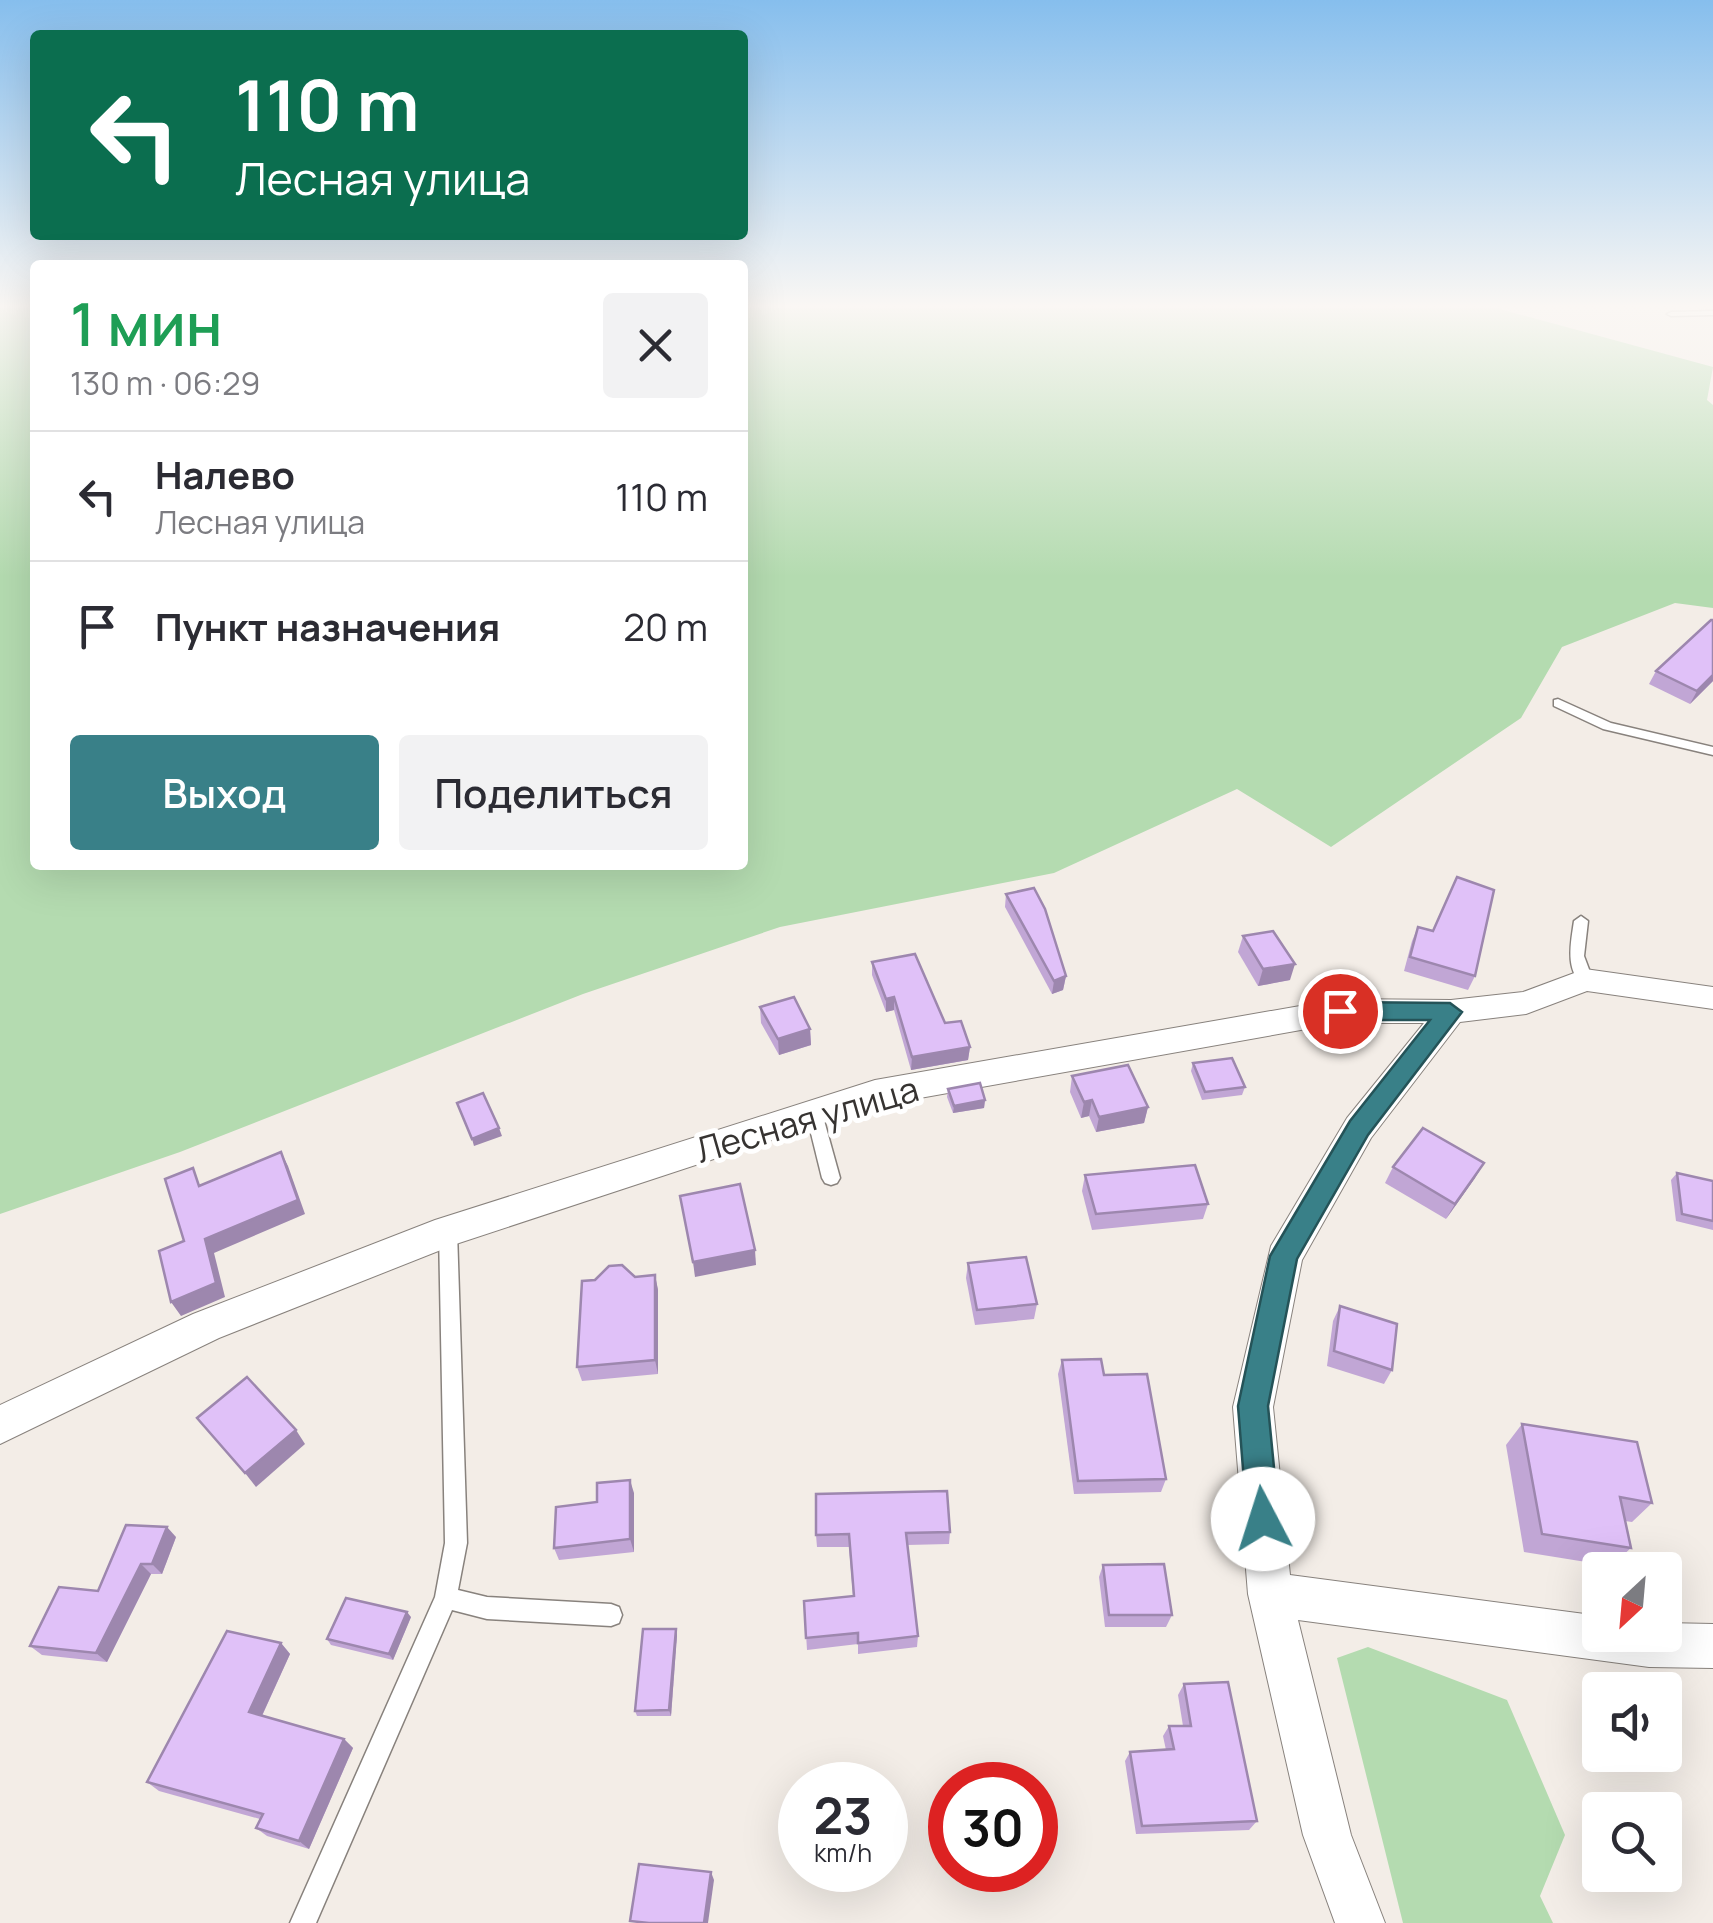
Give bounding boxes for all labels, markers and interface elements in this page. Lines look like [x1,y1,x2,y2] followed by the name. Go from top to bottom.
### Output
[235,56,419,152] text: 110 m
[70,70,200,200] icon: left
[235,147,530,209] text: Лесная улица
[70,282,223,364] text: 1 мин
[603,293,708,398] button: close
[70,361,260,405] text: 130 m · 06:29
[155,448,295,500] text: Налево
[70,469,125,524] icon: left
[615,470,708,522] text: 110 m
[155,500,365,544] text: Лесная улица
[70,599,125,654] icon: arrive
[155,600,500,652] text: Пункт назначения
[623,600,708,652] text: 20 m
[70,735,379,850] button: Выход
[399,735,708,850] button: Поделиться
[1298,969,1383,1054] pin
[1313,984,1368,1039] icon: arrive
[690,1064,924,1174] street label: Лесная улица
[1211,1467,1315,1571] position arrow
[1582,1552,1682,1652] north arrow
[1582,1552,1682,1892] map controls
[1582,1672,1682,1772] button: sound
[928,1762,1058,1892] speed limit sign: 30
[814,1781,872,1849] text: 23
[1582,1792,1682,1892] button: search
[814,1835,872,1870] text: km/h

